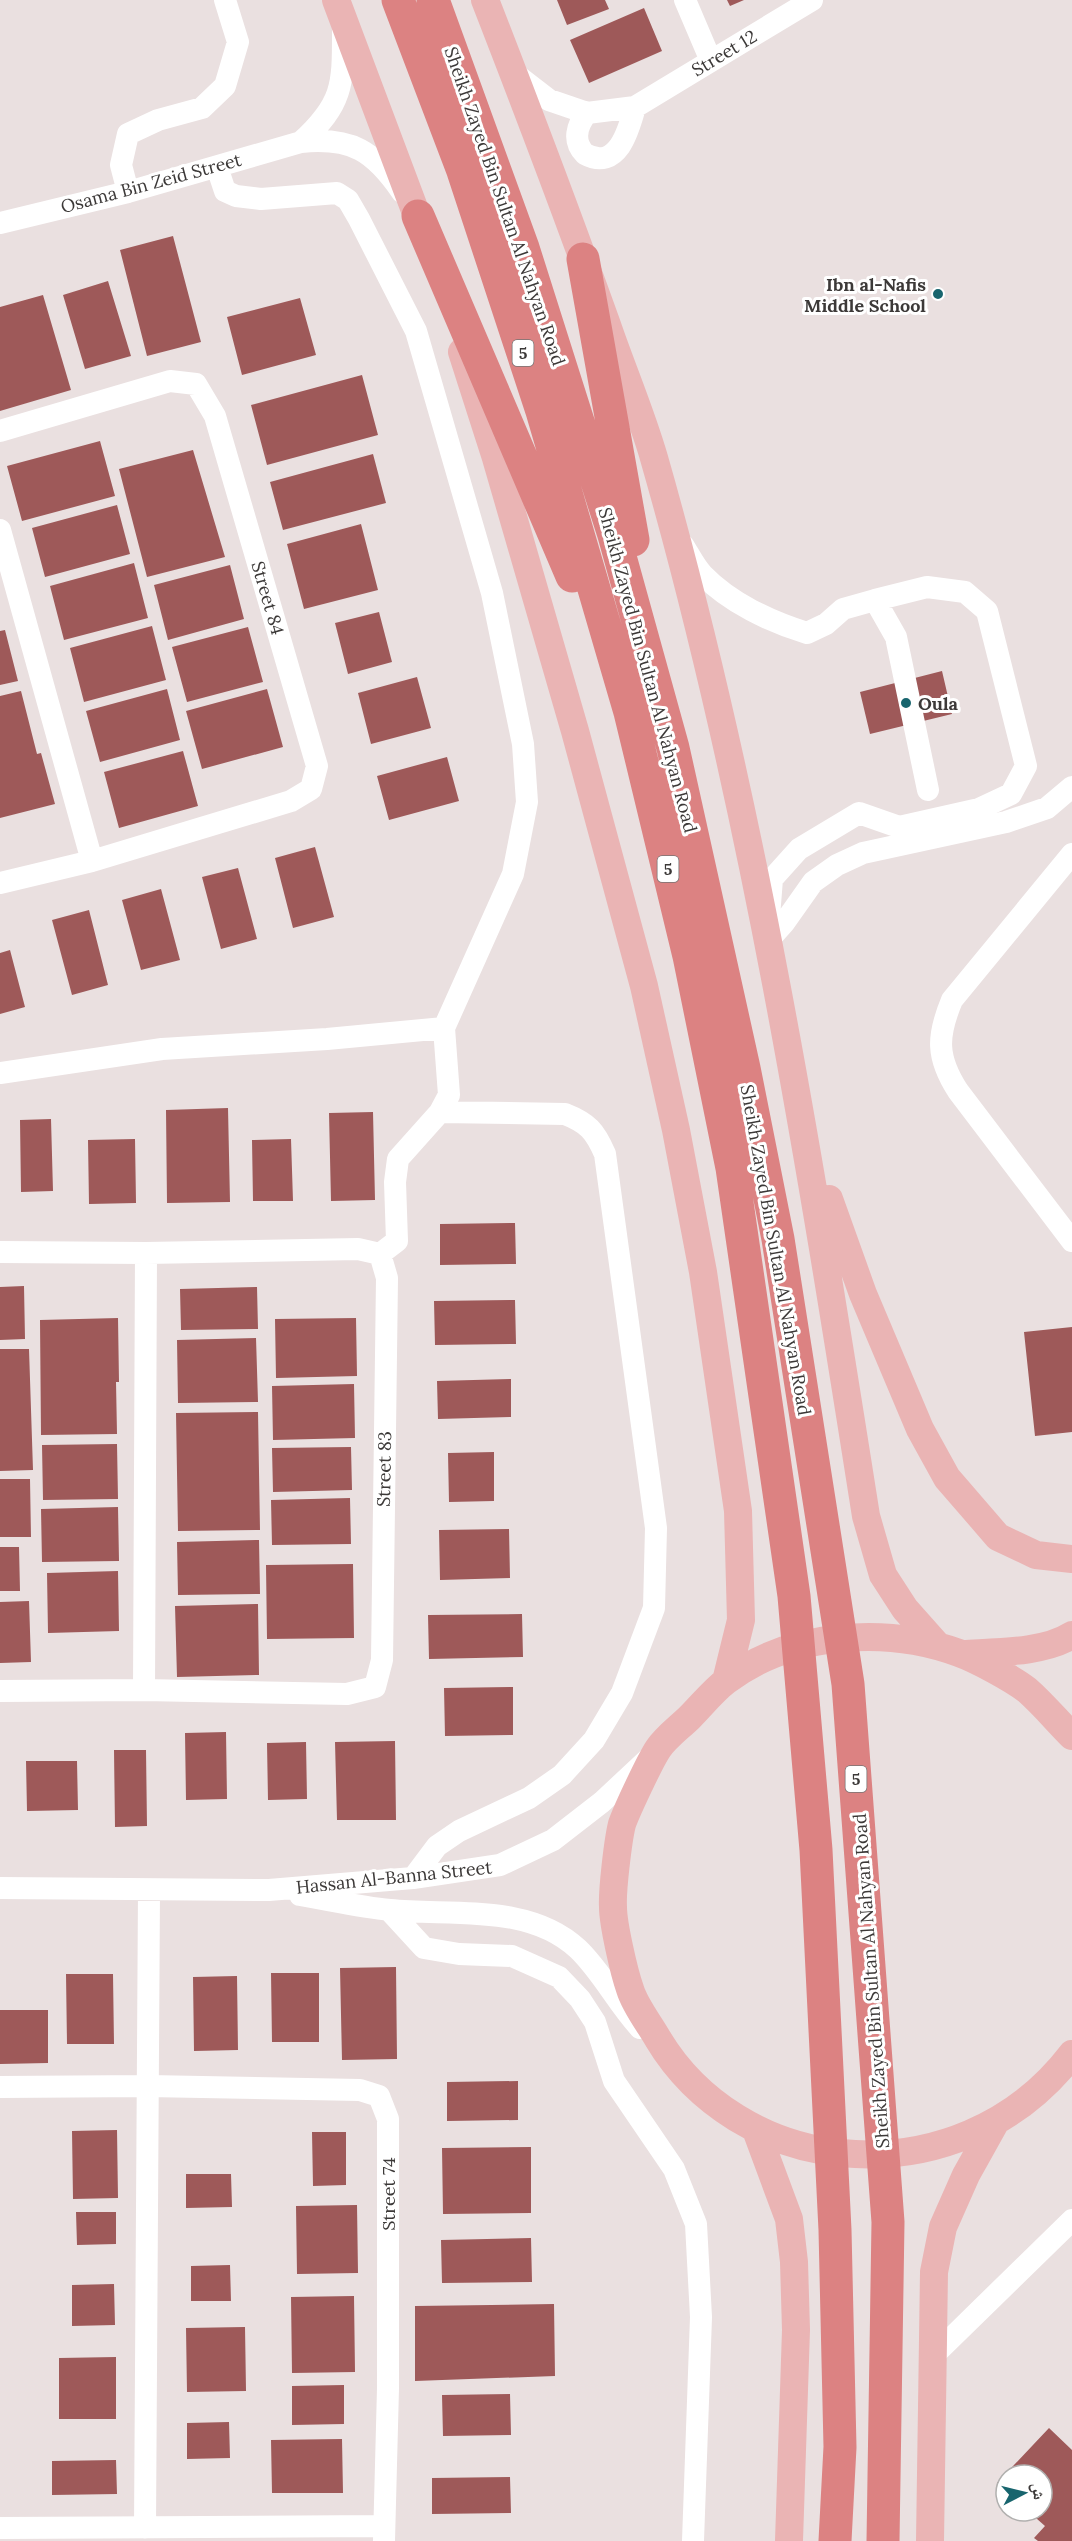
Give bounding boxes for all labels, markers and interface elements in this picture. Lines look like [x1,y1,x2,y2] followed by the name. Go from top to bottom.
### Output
[687,25,761,81] street label: Street 12
[439,44,571,369] street label: Sheikh Zayed Bin Sultan Al Nahyan Road
[58,148,244,218] street label: Osama Bin Zeid Street
[804,273,926,317] place label: Ibn al-Nafis Middle School
[931,287,945,301] marker: Ibn al-Nafis Middle School
[512,340,534,366] road number: 5
[593,505,703,835] street label: Sheikh Zayed Bin Sultan Al Nahyan Road
[247,558,290,638] street label: Street 84
[918,692,959,715] place label: Oula
[899,696,913,710] marker: Oula
[658,856,678,882] road number: 5
[736,1083,817,1418] street label: Sheikh Zayed Bin Sultan Al Nahyan Road
[372,1431,396,1507] street label: Street 83
[846,1766,866,1792] road number: 5
[848,1813,894,2149] street label: Sheikh Zayed Bin Sultan Al Nahyan Road
[295,1855,493,1899] street label: Hassan Al-Banna Street
[377,2157,400,2231] street label: Street 74
[994,2463,1054,2523] north arrow
[1028,2482,1050,2501] text: ش

